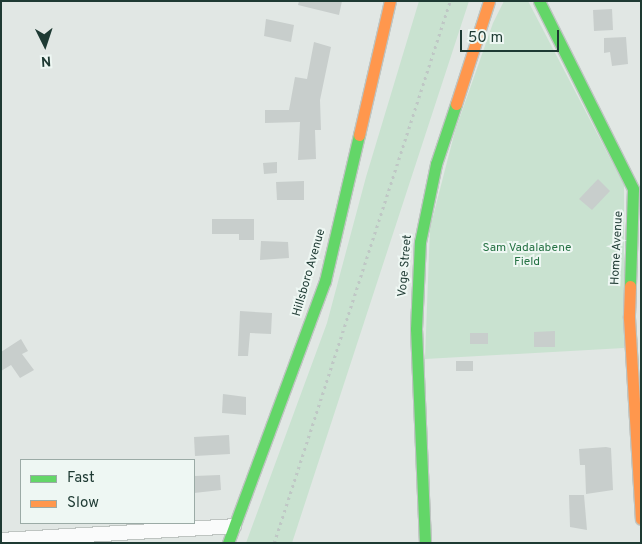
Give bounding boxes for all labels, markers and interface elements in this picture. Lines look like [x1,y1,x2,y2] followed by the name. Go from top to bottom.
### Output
[20,20,70,70] north arrow
[462,20,561,52] scale bar
[468,29,503,48] text: 50 m
[40,52,52,69] text: N
[609,210,627,286] street label: Home Avenue
[291,227,329,319] street label: Hillsboro Avenue
[396,234,416,298] street label: Voge Street
[482,242,572,270] park label: Sam Vadalabene Field
[20,459,195,524] legend
[67,469,95,488] text: Fast
[67,494,99,513] text: Slow

